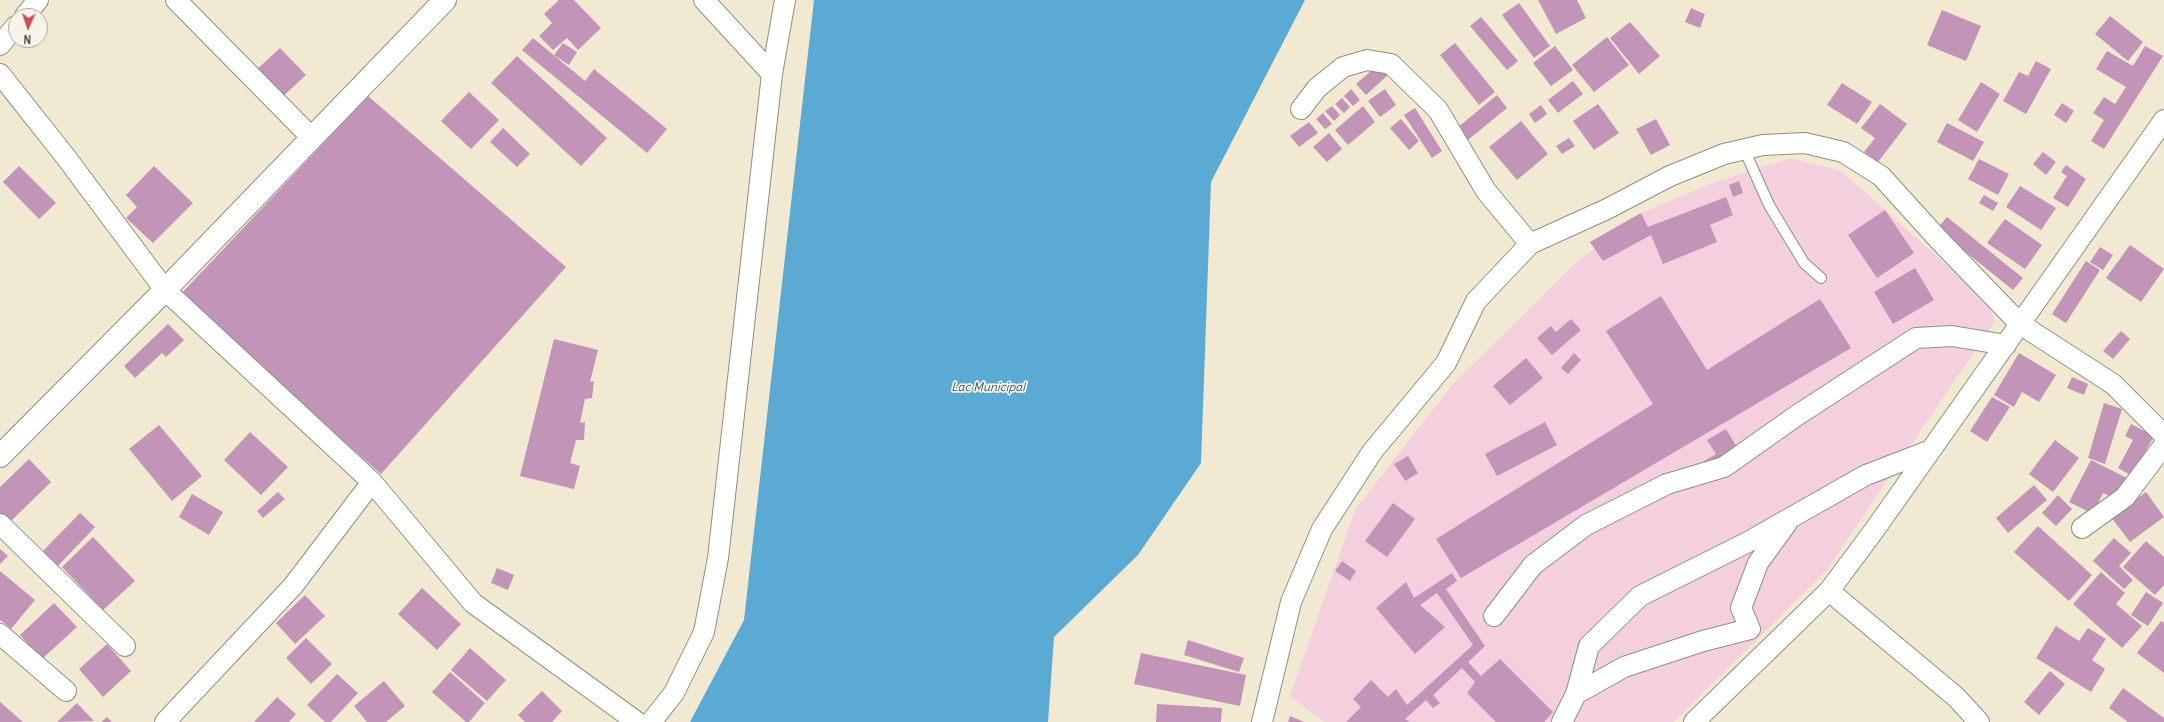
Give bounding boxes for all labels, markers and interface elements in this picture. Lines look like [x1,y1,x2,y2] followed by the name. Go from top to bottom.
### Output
[8,8,48,48] north arrow
[23,32,32,46] text: N
[951,381,1025,395] water label: Lac Municipal

